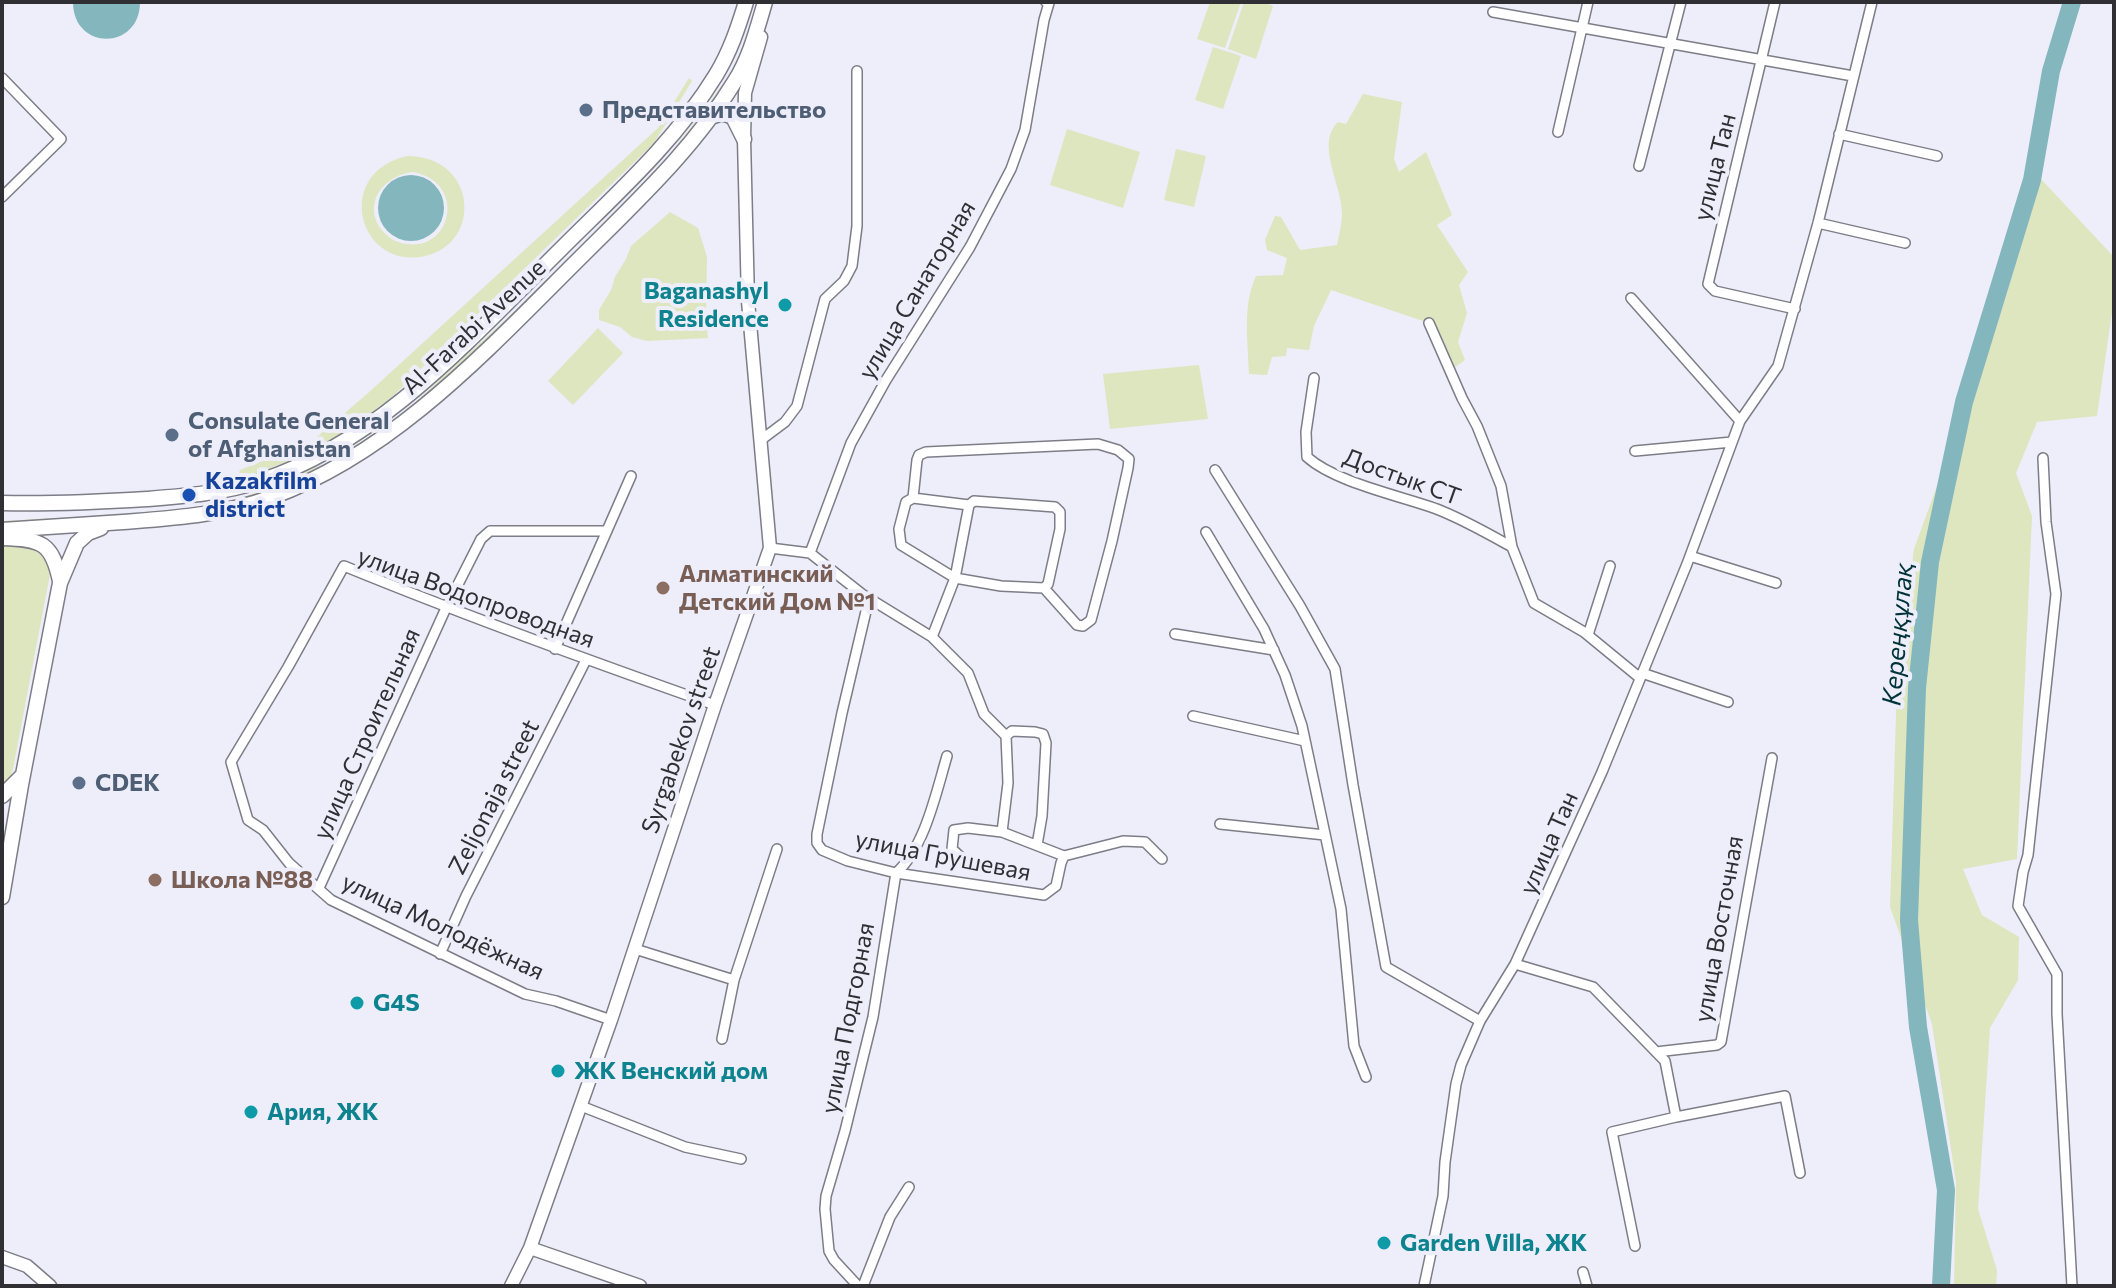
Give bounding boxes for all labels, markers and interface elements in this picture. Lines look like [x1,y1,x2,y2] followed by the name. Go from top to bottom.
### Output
[602,96,826,124] place label: Представительство
[577,101,595,119] marker: Представительство
[1688,110,1742,224] street label: улица Тан
[852,195,982,385] street label: улица Санаторная
[396,253,552,401] street label: Al-Farabi Avenue
[644,277,769,333] place label: Baganashyl Residence
[776,296,794,314] marker: Baganashyl Residence
[188,407,389,463] place label: Consulate General of Afghanistan
[163,426,181,444] marker: Consulate General of Afghanistan
[1339,442,1465,512] street label: Достык СТ
[205,467,317,523] place label: Kazakfilm district
[180,486,198,504] marker: Kazakfilm district
[354,542,598,654] street label: улица Водопроводная
[679,560,876,616] place label: Алматинский Детский Дом №1
[1876,561,1920,707] water label: Кереңқұлақ
[654,579,672,597] marker: Алматинский Детский Дом №1
[307,624,427,844] street label: улица Строительная
[635,643,727,837] street label: Syrgabekov street
[443,715,545,879] street label: Zeljonaja street
[95,769,160,797] place label: CDEK
[70,774,88,792] marker: CDEK
[1514,787,1584,899] street label: улица Тан
[853,825,1033,887] street label: улица Грушевая
[1688,833,1750,1025] street label: улица Восточная
[171,866,313,894] place label: Школа №88
[337,867,549,987] street label: улица Молодёжная
[146,871,164,889] marker: Школа №88
[815,920,881,1116] street label: улица Подгорная
[373,989,420,1017] place label: G4S
[348,994,366,1012] marker: G4S
[574,1057,768,1085] place label: ЖК Венский дом
[549,1062,567,1080] marker: ЖК Венский дом
[267,1098,378,1126] place label: Ария, ЖК
[242,1103,260,1121] marker: Ария, ЖК
[1400,1229,1587,1257] place label: Garden Villa, ЖК
[1375,1234,1393,1252] marker: Garden Villa, ЖК

